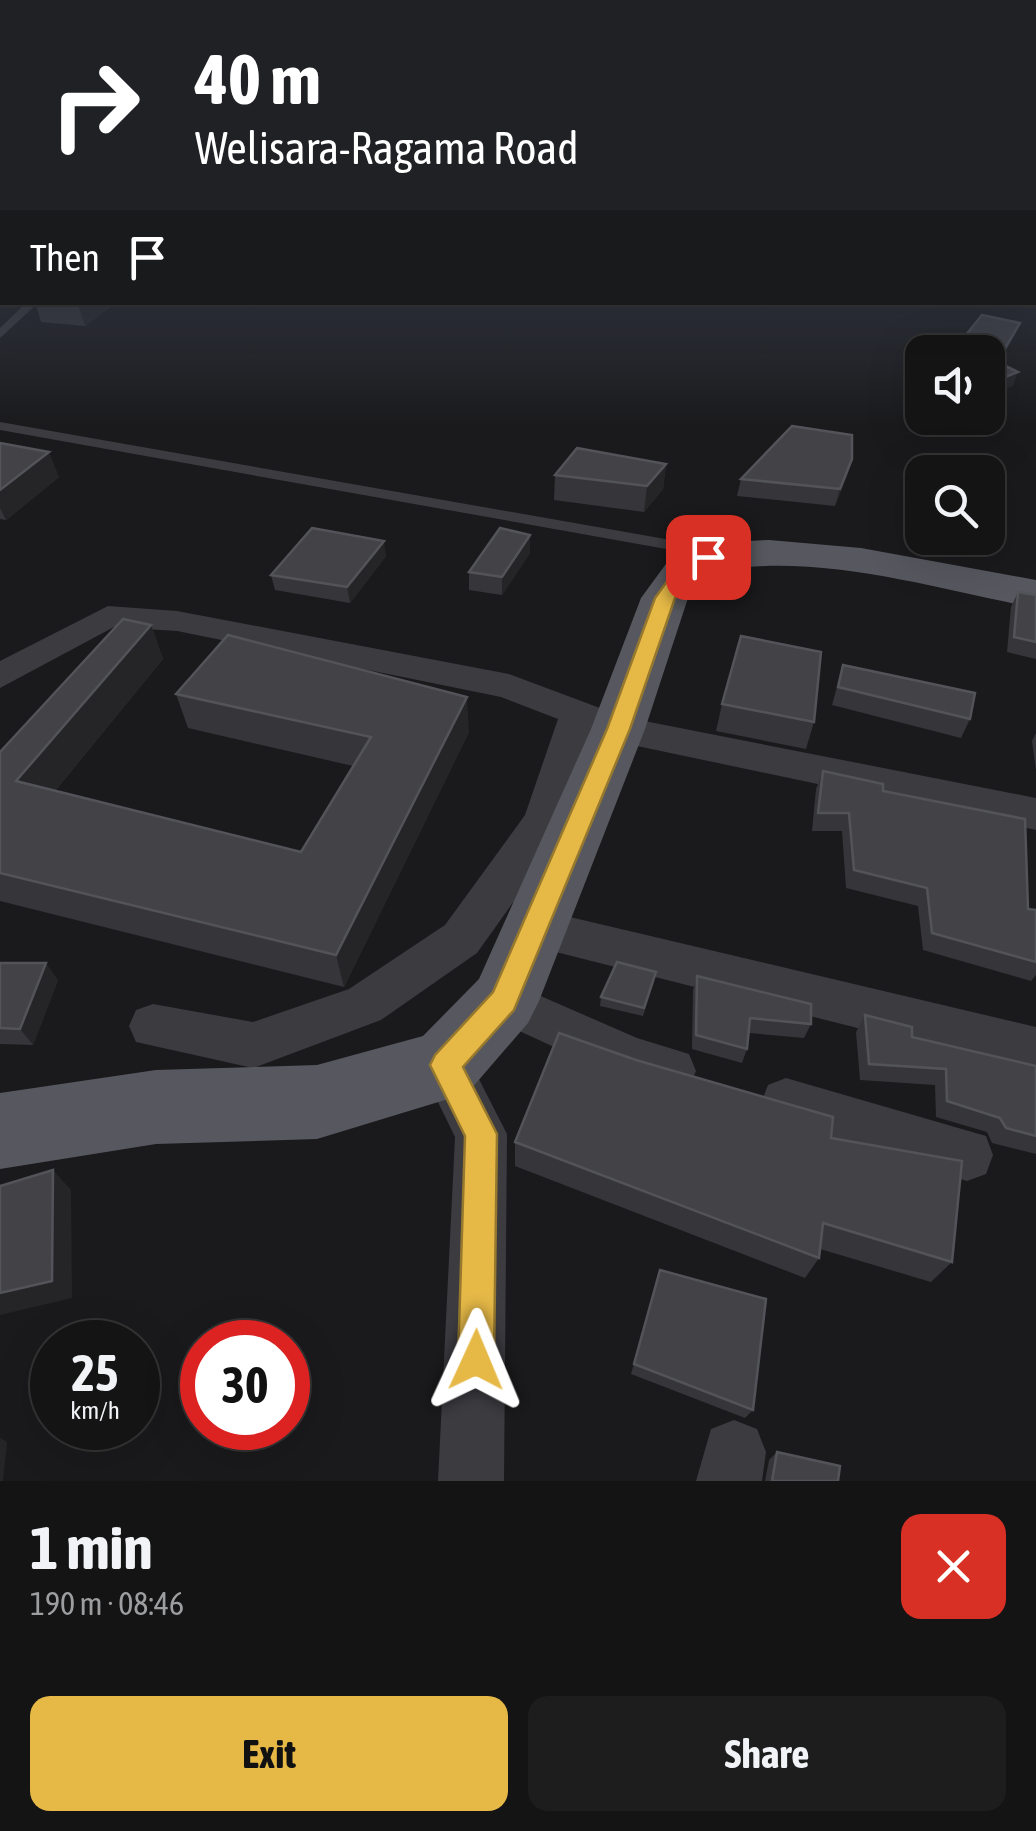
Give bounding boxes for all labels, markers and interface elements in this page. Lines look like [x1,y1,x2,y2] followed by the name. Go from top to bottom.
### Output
[195,39,321,119] text: 40 m
[30,40,160,170] icon: right
[195,122,579,174] text: Welisara-Ragama Road
[120,230,175,285] icon: arrive
[30,236,100,279] text: Then
[905,335,1005,555] map controls
[905,335,1005,435] button: sound
[905,455,1005,555] button: search
[666,515,751,600] pin
[681,530,736,585] icon: arrive
[424,1308,528,1412] position arrow
[180,1320,310,1450] speed limit sign: 30
[71,1344,118,1402] text: 25
[70,1396,120,1424] text: km/h
[30,1513,153,1582] text: 1 min
[901,1514,1006,1619] button: close
[30,1585,184,1622] text: 190 m · 08:46
[30,1696,508,1811] button: Exit
[528,1696,1006,1811] button: Share

